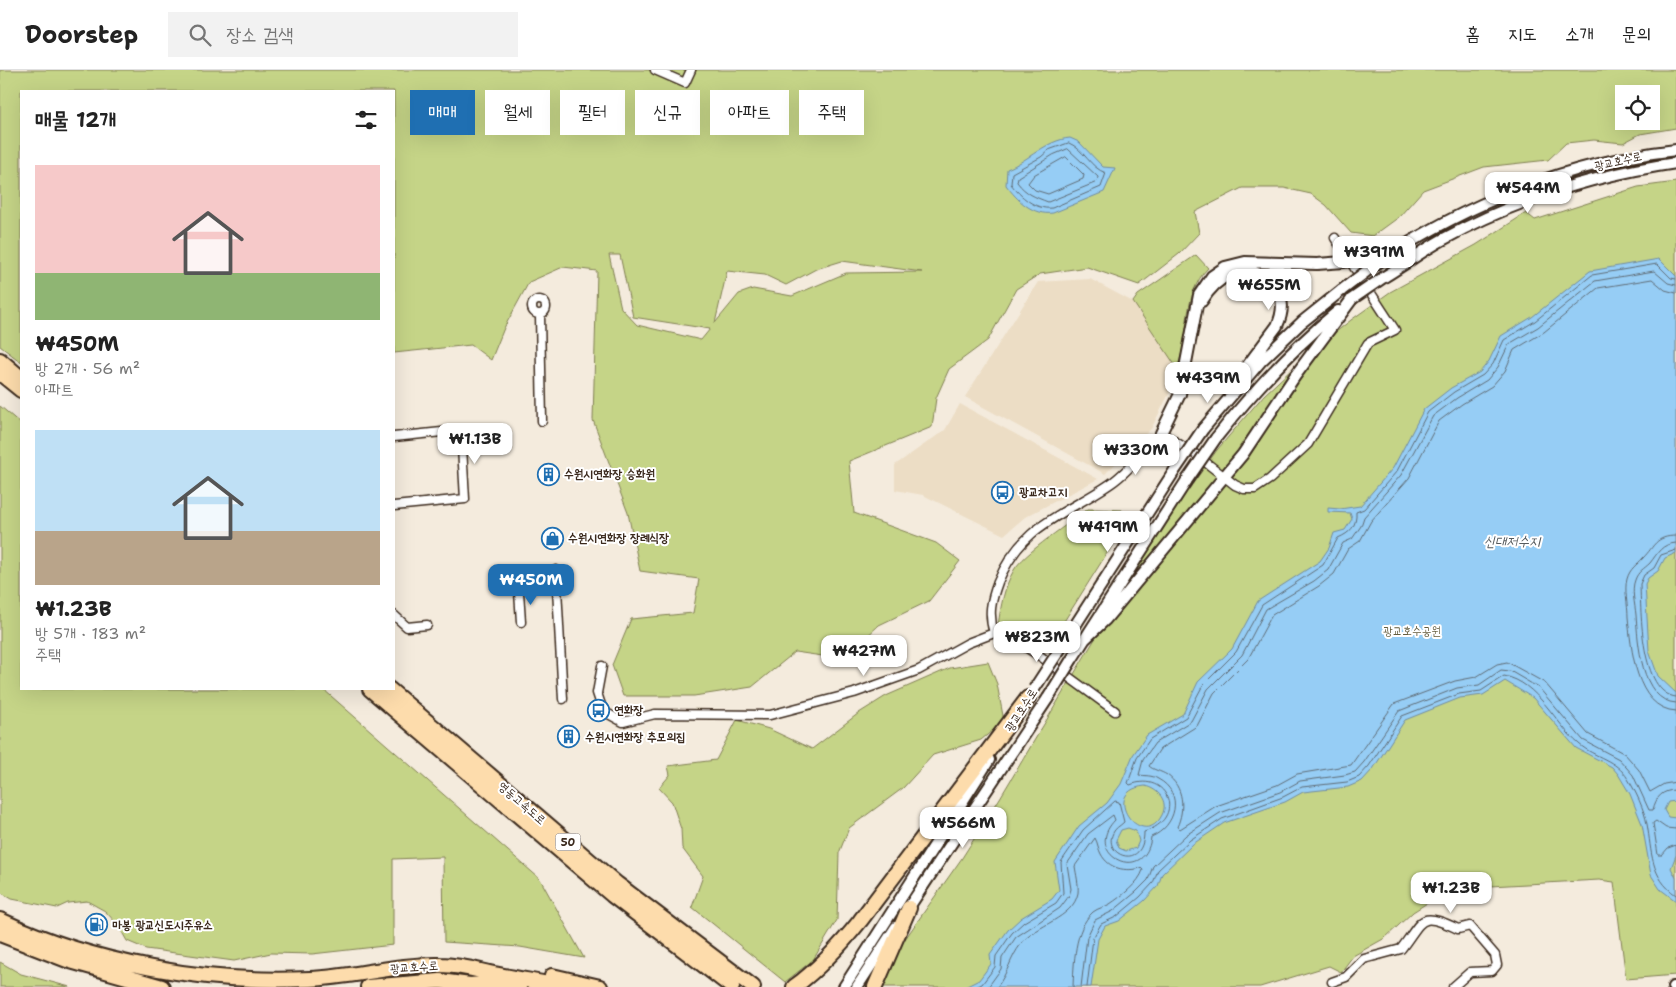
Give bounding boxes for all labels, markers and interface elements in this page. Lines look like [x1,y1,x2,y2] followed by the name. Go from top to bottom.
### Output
[168,12,518,57] search box
[25,19,138,51] text: Doorstep
[186,21,214,49] icon: search
[226,22,294,47] text: 장소 검색
[1466,22,1480,46] text: 홈
[1508,22,1537,46] text: 지도
[1565,22,1594,46] text: 소개
[1622,22,1651,46] text: 문의
[1615,85,1660,130] map controls
[1615,85,1660,130] button: locate
[410,90,475,135] chip: 매매
[485,90,550,135] chip: 월세
[560,90,625,135] chip: 필터
[635,90,700,135] chip: 신규
[710,90,789,135] chip: 아파트
[799,90,864,135] chip: 주택
[35,106,117,134] text: 매물 12개
[352,106,380,134] icon: filters
[1593,148,1643,174] street label: 광교호수로
[1493,172,1563,214] pin: ₩544M
[1496,177,1560,198] text: ₩544M
[163,198,253,288] icon: home
[1339,236,1409,278] pin: ₩391M
[1344,241,1404,262] text: ₩391M
[1234,268,1304,311] pin: ₩655M
[1237,274,1301,295] text: ₩655M
[35,330,119,358] text: ₩450M
[35,358,140,379] text: 방 2개 · 56 m²
[1173,362,1243,404] pin: ₩439M
[1176,367,1240,388] text: ₩439M
[35,379,74,400] text: 아파트
[434,422,516,465] pin: ₩1.13B
[448,428,502,449] text: ₩1.13B
[1101,434,1171,476] pin: ₩330M
[1103,439,1169,460] text: ₩330M
[536,462,560,486] building icon: 수원시연화장 승화원
[163,463,253,553] icon: home
[564,466,655,482] place label: 수원시연화장 승화원
[991,480,1015,504] bus stop icon: 광교차고지
[1019,484,1068,500] place label: 광교차고지
[1073,510,1143,553] pin: ₩419M
[1078,516,1138,537] text: ₩419M
[540,526,564,550] shop icon: 수원시연화장 장례식장
[568,530,669,546] place label: 수원시연화장 장례식장
[1484,532,1542,550] water label: 신대저수지
[496,564,566,606] pin: ₩450M
[499,569,563,590] text: ₩450M
[35,595,112,623] text: ₩1.23B
[1002,620,1072,663] pin: ₩823M
[35,623,146,644] text: 방 5개 · 183 m²
[1383,623,1441,639] park label: 광교호수공원
[1004,626,1070,647] text: ₩823M
[829,634,899,677] pin: ₩427M
[832,640,896,661] text: ₩427M
[35,644,61,665] text: 주택
[1001,685,1041,735] street label: 광교호수로
[586,698,610,722] bus stop icon: 연화장
[614,702,643,718] place label: 연화장
[557,725,581,749] building icon: 수원시연화장 추모의집
[585,729,686,745] place label: 수원시연화장 추모의집
[495,778,549,828] street label: 영동고속도로
[928,806,998,849] pin: ₩566M
[931,812,995,833] text: ₩566M
[556,834,580,850] road number: 50
[1410,872,1492,914] pin: ₩1.23B
[1422,877,1480,898] text: ₩1.23B
[84,913,108,937] fuel station icon: 마봉 광교신도시주유소
[112,917,213,933] place label: 마봉 광교신도시주유소
[389,957,439,977] street label: 광교호수로

